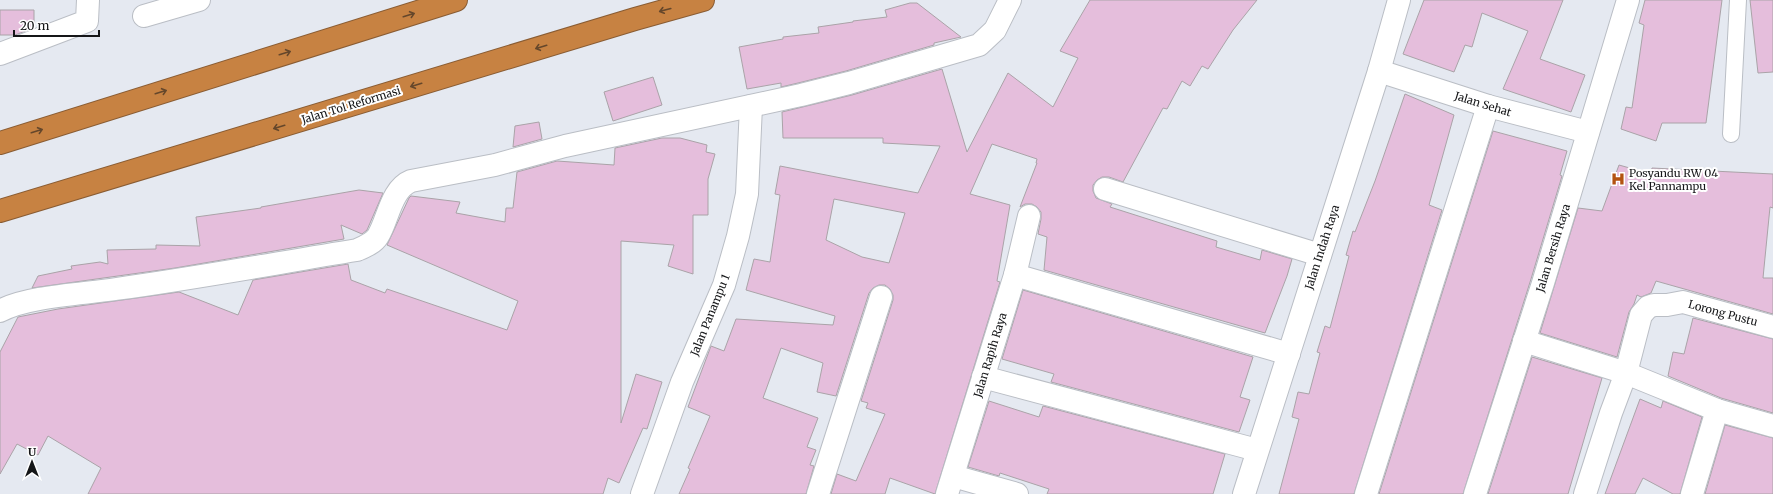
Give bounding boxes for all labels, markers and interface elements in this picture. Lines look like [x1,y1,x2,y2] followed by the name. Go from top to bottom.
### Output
[659,7,672,15] one-way arrow
[403,10,415,18] one-way arrow
[14,12,99,38] scale bar
[20,18,49,33] text: 20 m
[535,44,548,51] one-way arrow
[279,49,292,56] one-way arrow
[410,82,423,89] one-way arrow
[299,83,403,127] street label: Jalan Tol Reformasi
[155,88,168,95] one-way arrow
[1452,88,1514,119] street label: Jalan Sehat
[272,124,285,131] one-way arrow
[31,127,44,134] one-way arrow
[1629,166,1718,193] place label: Posyandu RW 04 Kel Pannampu
[1610,171,1626,187] hospital icon: Posyandu RW 04 Kel Pannampu
[1533,202,1573,295] street label: Jalan Bersih Raya
[1301,203,1342,292] street label: Jalan Indah Raya
[687,272,733,359] street label: Jalan Panampu 1
[1687,297,1759,329] street label: Lorong Pustu
[970,311,1010,400] street label: Jalan Rapih Raya
[12,442,52,482] north arrow
[28,445,37,459] text: U

